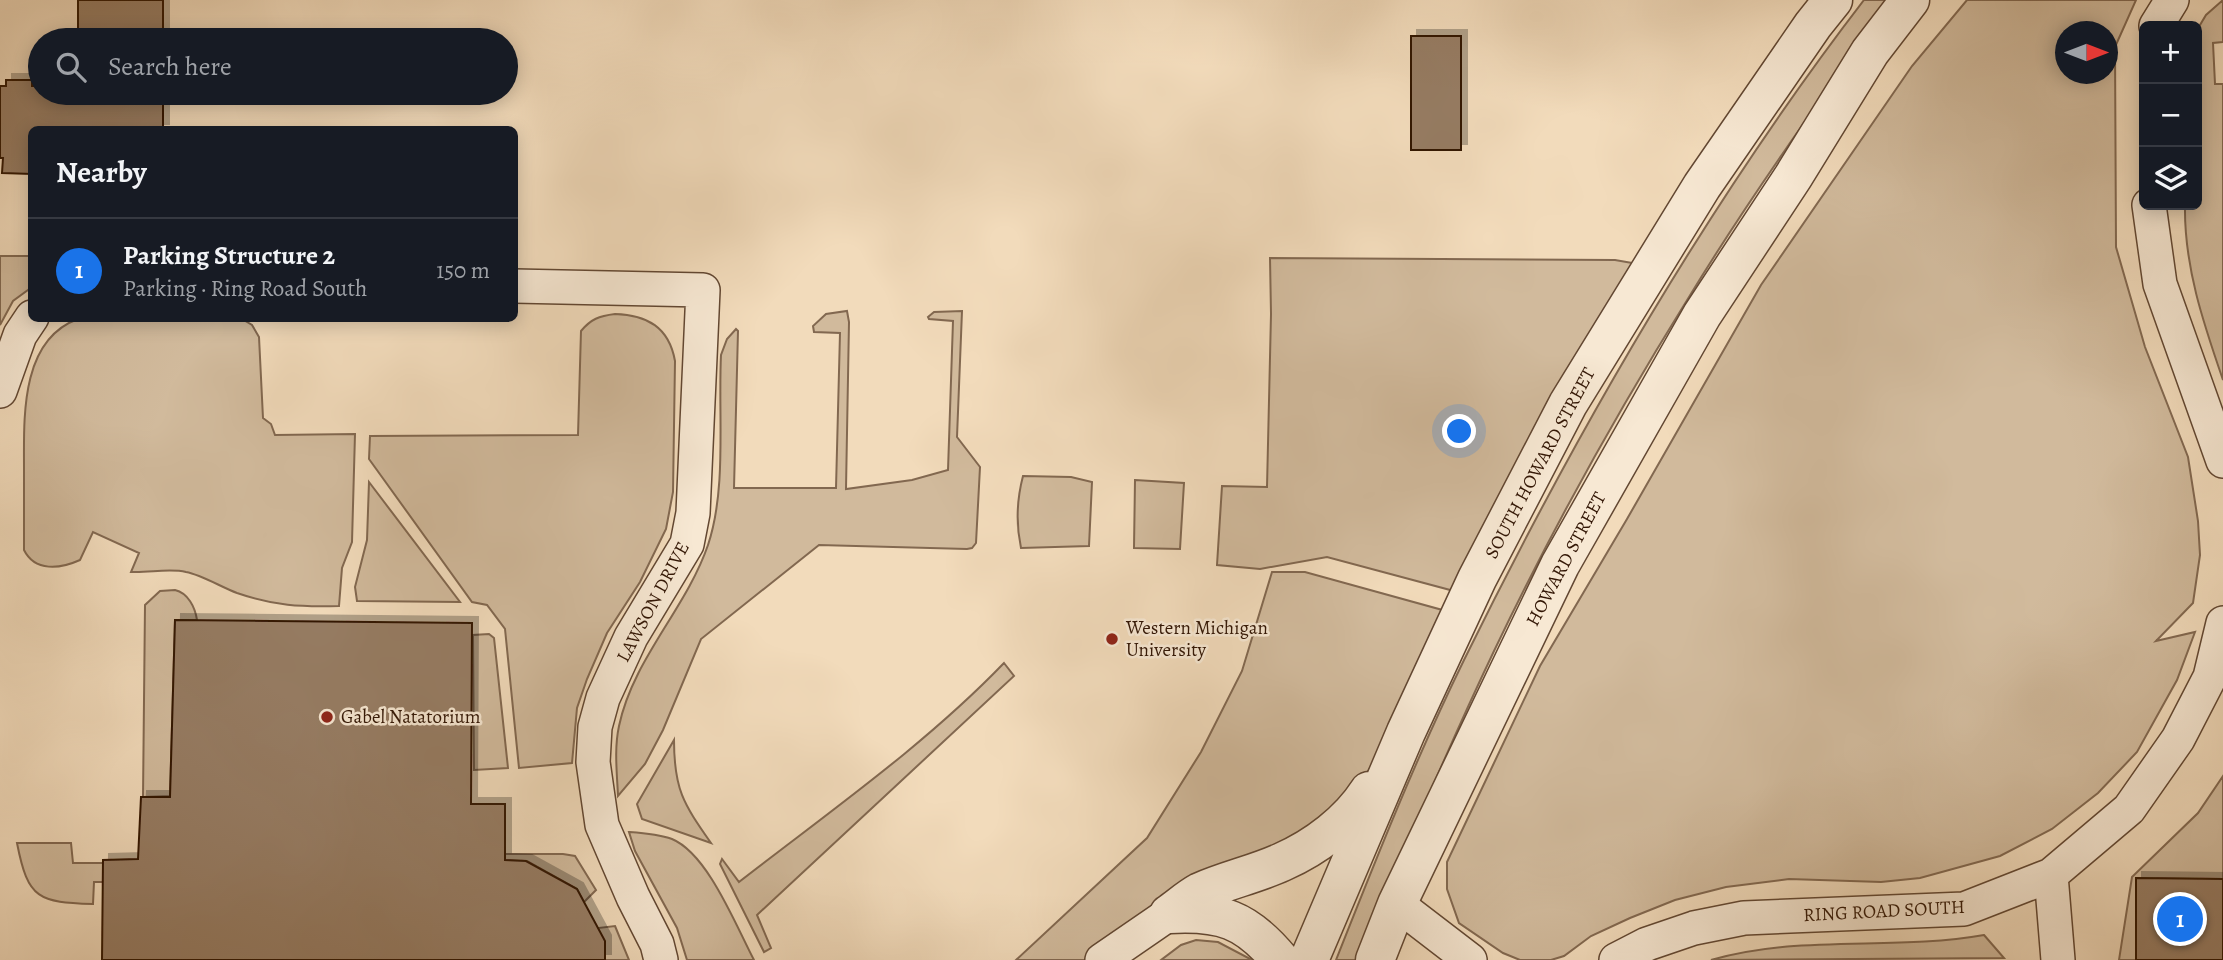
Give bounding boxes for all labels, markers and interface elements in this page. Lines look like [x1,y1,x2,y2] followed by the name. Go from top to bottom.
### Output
[2055,21,2118,84] north arrow
[2139,21,2202,210] map controls
[2139,21,2202,84] button: +
[28,28,518,105] search box
[52,48,90,86] icon: search
[108,49,232,84] text: Search here
[2139,84,2202,147] button: −
[2139,147,2202,210] button: layers
[56,152,147,192] text: Nearby
[123,238,335,273] text: Parking Structure 2
[75,255,83,286] text: 1
[436,255,490,286] text: 150 m
[123,273,367,304] text: Parking · Ring Road South
[1480,364,1600,562] street label: SOUTH HOWARD STREET
[1442,414,1476,448] your location
[1521,488,1611,630] street label: HOWARD STREET
[610,537,696,667] street label: LAWSON DRIVE
[1125,615,1268,663] place label: Western Michigan University
[1104,631,1120,647] marker: Western Michigan University
[341,704,481,730] place label: Gabel Natatorium
[319,709,335,725] marker: Gabel Natatorium
[2157,893,2203,945] pin: 1
[1802,894,1966,928] street label: RING ROAD SOUTH

